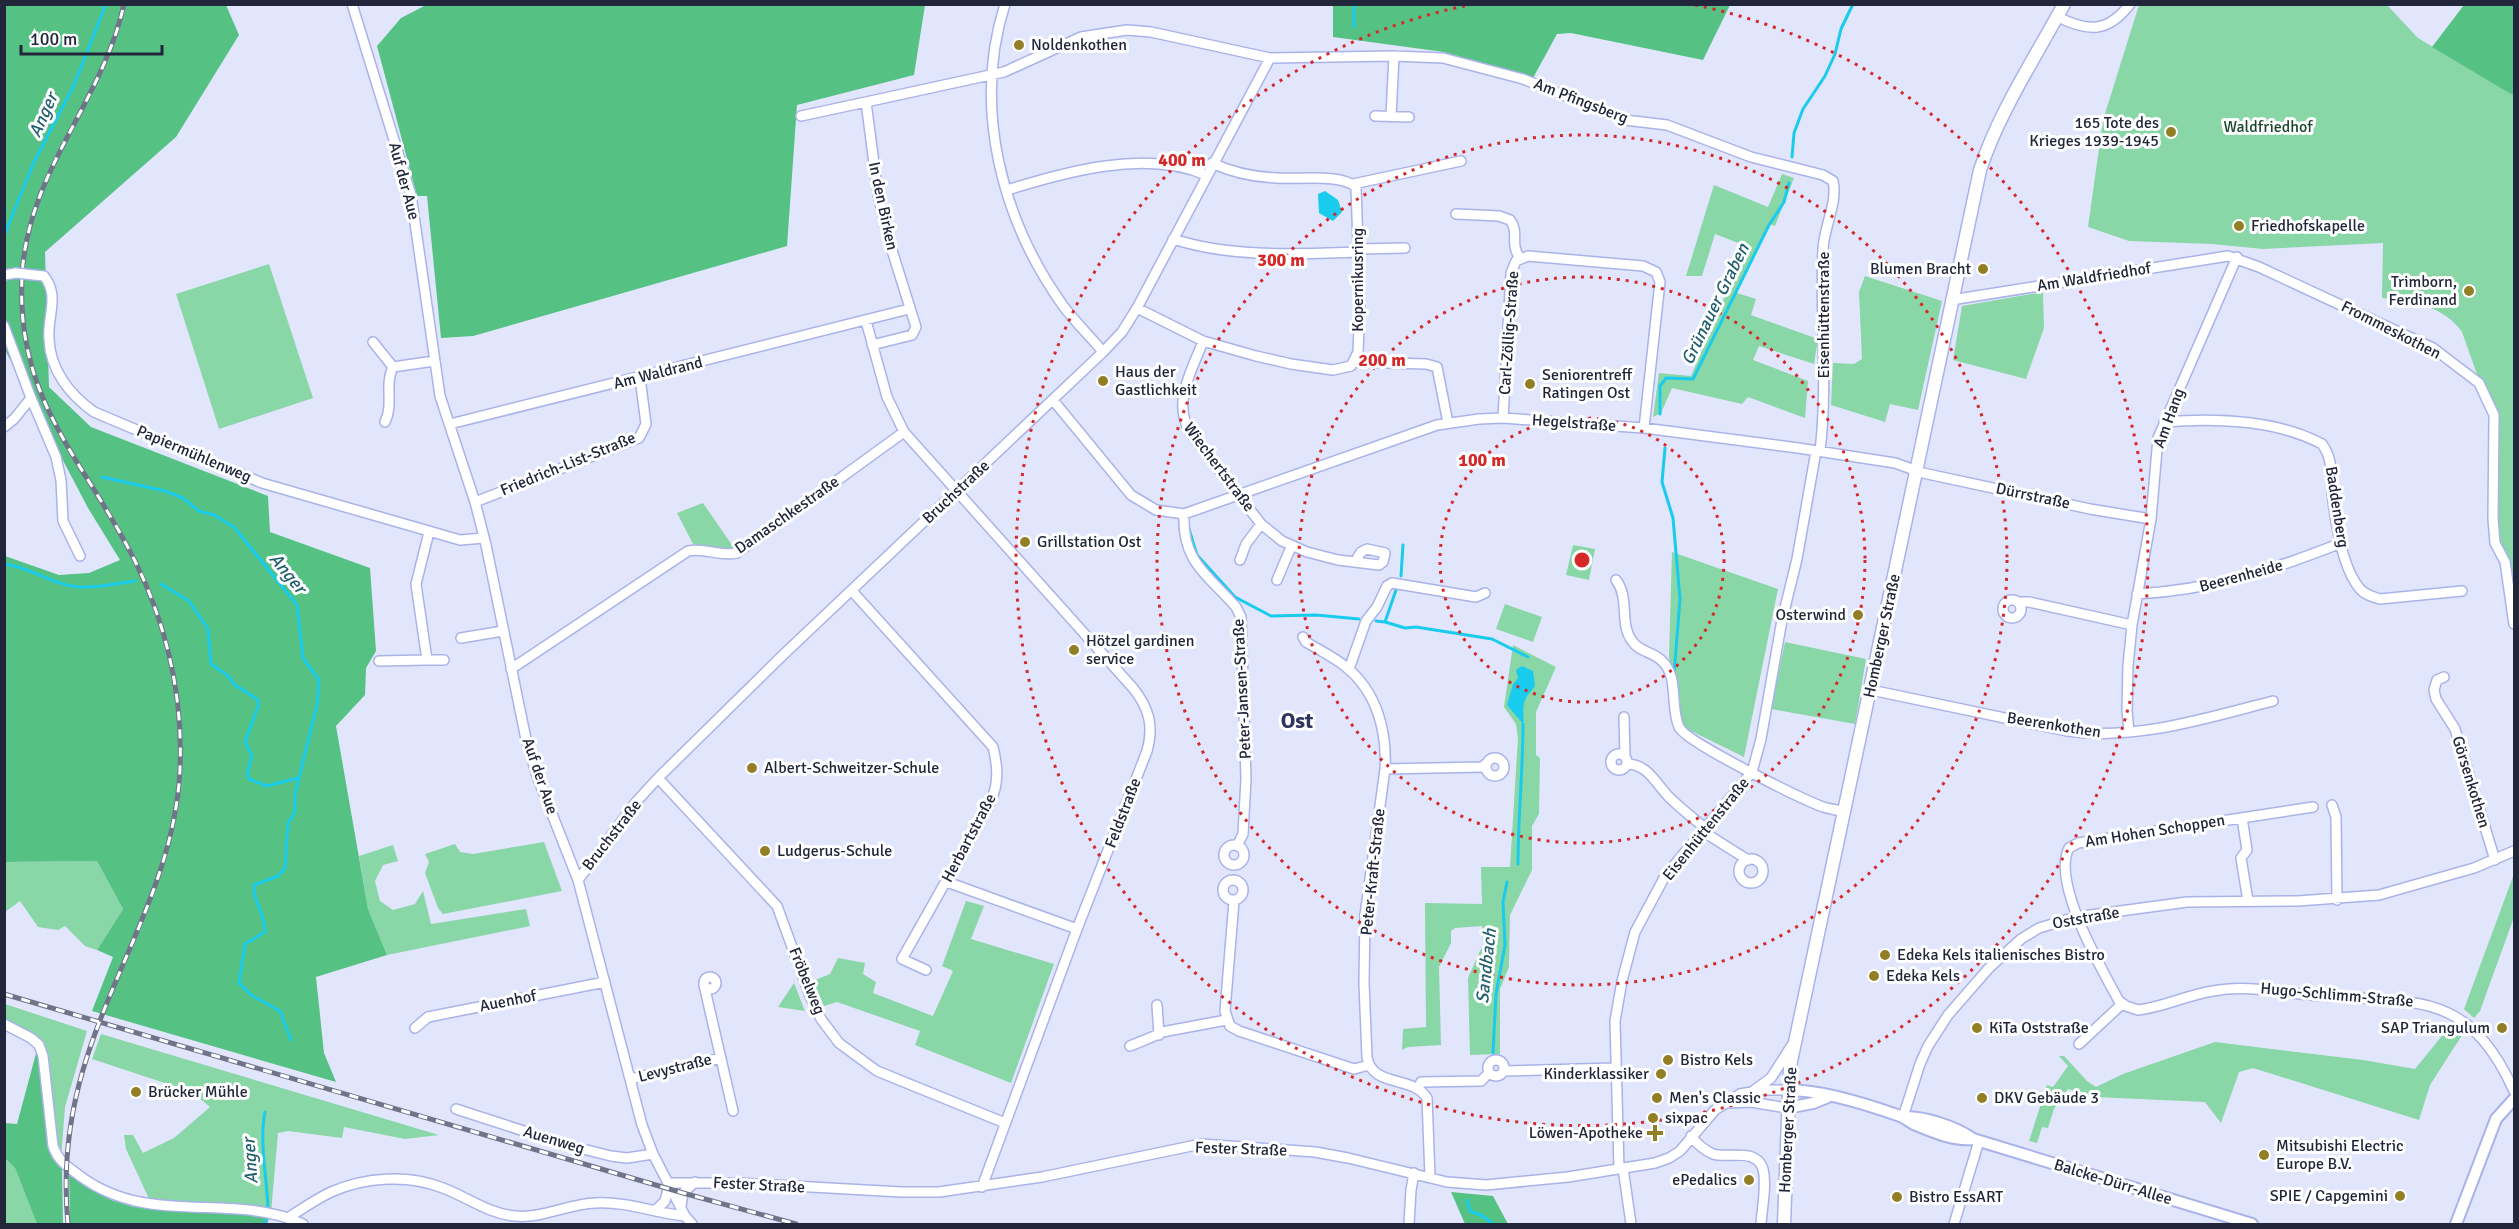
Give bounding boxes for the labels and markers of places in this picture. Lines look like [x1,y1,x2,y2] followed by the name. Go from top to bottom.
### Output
[1031,35,1127,55] place label: Noldenkothen
[1012,38,1026,52] marker: Noldenkothen
[2029,113,2159,151] place label: 165 Tote des Krieges 1939-1945
[2164,125,2178,139] marker: 165 Tote des Krieges 1939-1945
[2251,216,2365,236] place label: Friedhofskapelle
[2232,219,2246,233] marker: Friedhofskapelle
[1870,259,1971,279] place label: Blumen Bracht
[1976,262,1990,276] marker: Blumen Bracht
[2389,272,2457,310] place label: Trimborn, Ferdinand
[2462,284,2476,298] marker: Trimborn, Ferdinand
[1115,362,1197,400] place label: Haus der Gastlichkeit
[1542,365,1633,403] place label: Seniorentreff Ratingen Ost
[1096,374,1110,388] marker: Haus der Gastlichkeit
[1523,377,1537,391] marker: Seniorentreff Ratingen Ost
[1037,532,1142,552] place label: Grillstation Ost
[1018,535,1032,549] marker: Grillstation Ost
[1572,550,1592,570] centre of rings
[1775,605,1846,625] place label: Osterwind
[1851,608,1865,622] marker: Osterwind
[1086,631,1194,669] place label: Hötzel gardinen service
[1067,643,1081,657] marker: Hötzel gardinen service
[764,758,939,778] place label: Albert-Schweitzer-Schule
[745,761,759,775] marker: Albert-Schweitzer-Schule
[777,841,892,861] place label: Ludgerus-Schule
[758,844,772,858] marker: Ludgerus-Schule
[1897,945,2105,965] place label: Edeka Kels italienisches Bistro
[1878,948,1892,962] marker: Edeka Kels italienisches Bistro
[1886,966,1960,986] place label: Edeka Kels
[1867,969,1881,983] marker: Edeka Kels
[1989,1018,2089,1038] place label: KiTa Oststraße
[2381,1018,2490,1038] place label: SAP Triangulum
[1970,1021,1984,1035] marker: KiTa Oststraße
[2495,1021,2509,1035] marker: SAP Triangulum
[1680,1050,1753,1070] place label: Bistro Kels
[1661,1053,1675,1067] marker: Bistro Kels
[1543,1064,1649,1084] place label: Kinderklassiker
[1654,1067,1668,1081] marker: Kinderklassiker
[148,1082,248,1102] place label: Brücker Mühle
[129,1085,143,1099] marker: Brücker Mühle
[1669,1088,1761,1108] place label: Men's Classic
[1994,1088,2099,1108] place label: DKV Gebäude 3
[1650,1091,1664,1105] marker: Men's Classic
[1975,1091,1989,1105] marker: DKV Gebäude 3
[1665,1108,1708,1128] place label: sixpac
[1646,1111,1660,1125] marker: sixpac
[1529,1123,1643,1143] place label: Löwen-Apotheke
[1648,1126,1662,1140] marker: Löwen-Apotheke
[2276,1136,2404,1174] place label: Mitsubishi Electric Europe B.V.
[2257,1148,2271,1162] marker: Mitsubishi Electric Europe B.V.
[1672,1170,1737,1190] place label: ePedalics
[1742,1173,1756,1187] marker: ePedalics
[2270,1186,2388,1206] place label: SPIE / Capgemini
[1909,1187,2003,1207] place label: Bistro EssART
[2393,1189,2407,1203] marker: SPIE / Capgemini
[1890,1190,1904,1204] marker: Bistro EssART

